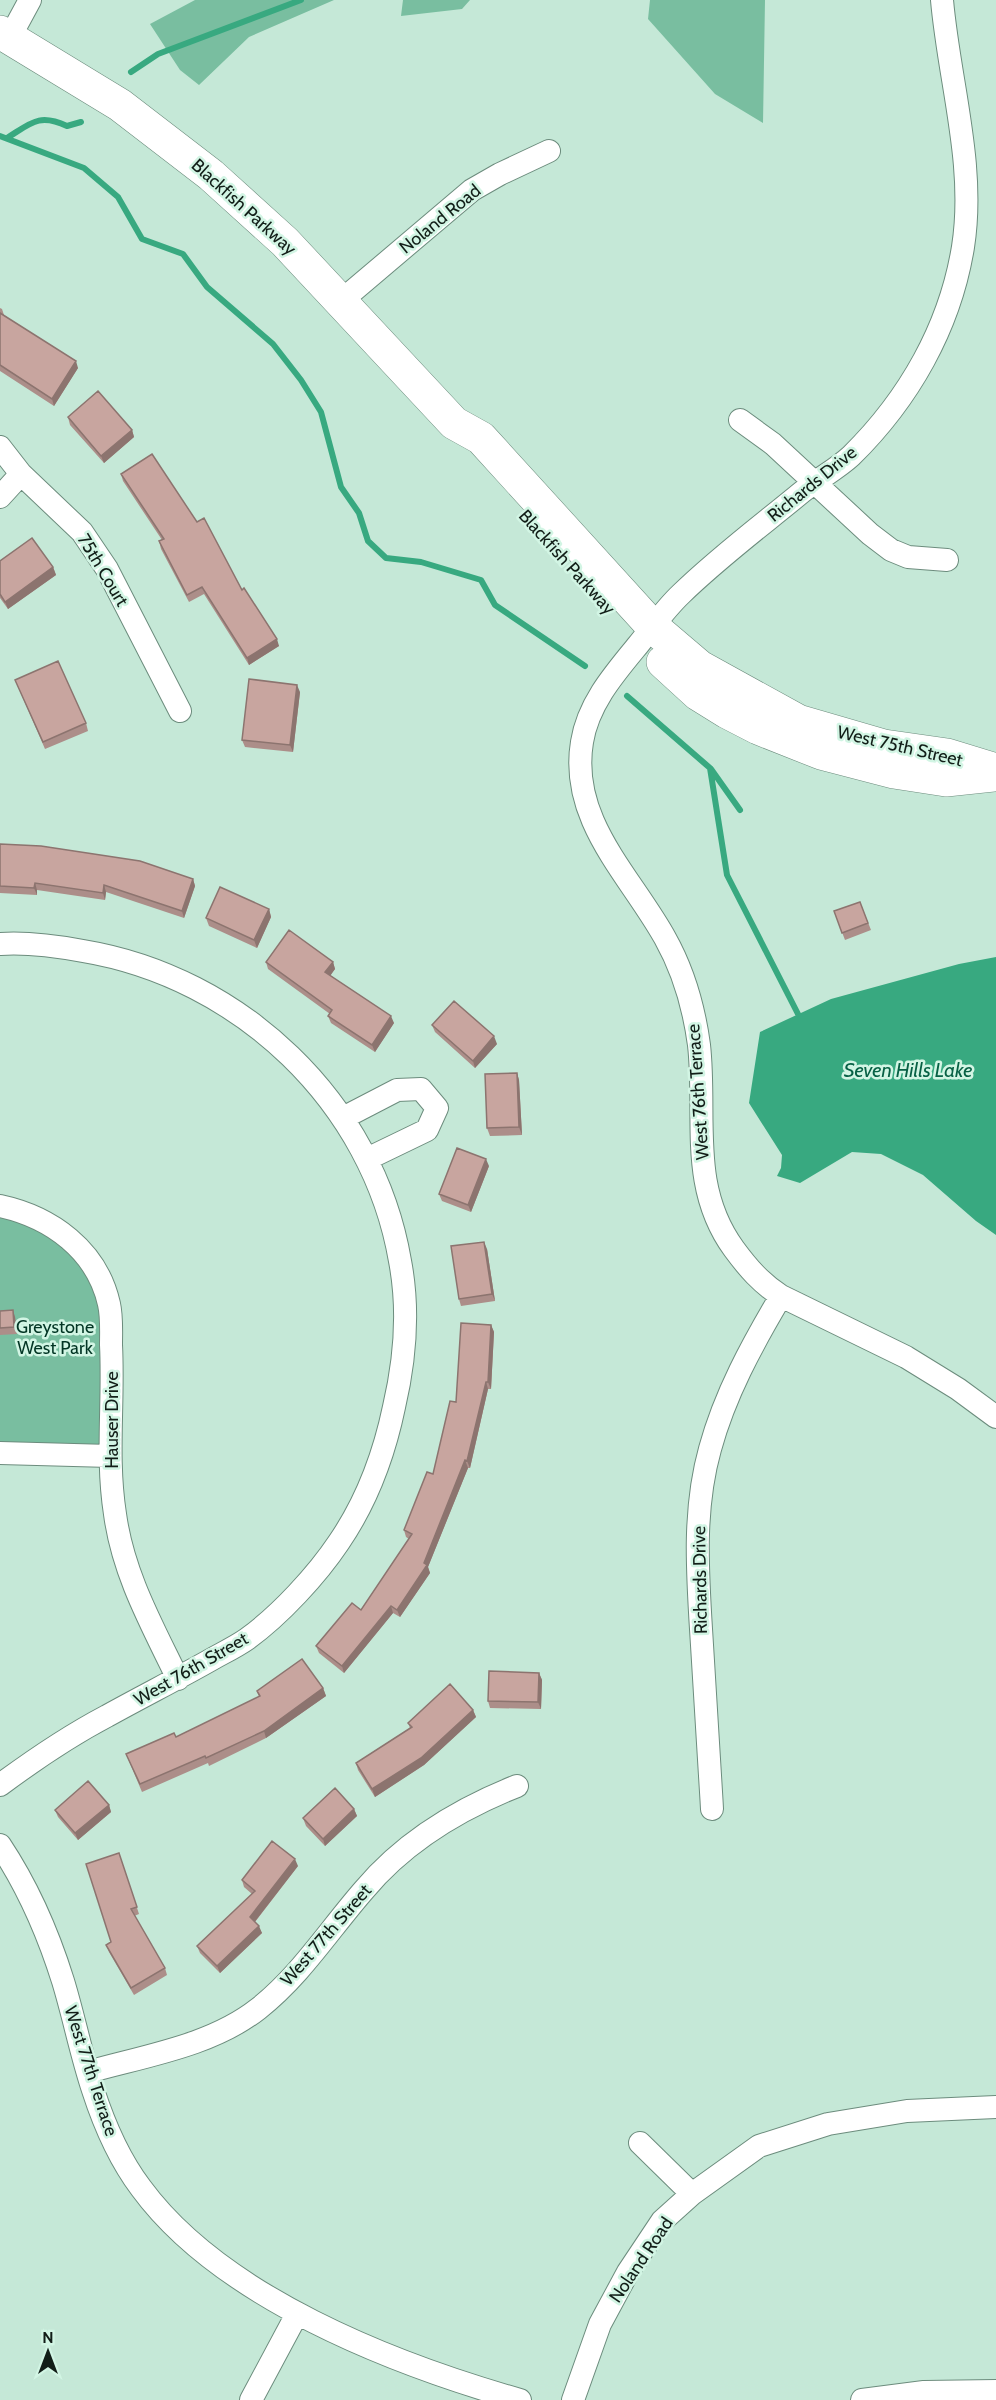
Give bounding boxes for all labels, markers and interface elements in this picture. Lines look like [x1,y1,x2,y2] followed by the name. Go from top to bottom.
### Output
[187,154,301,260] street label: Blackfish Parkway
[395,180,485,258] street label: Noland Road
[763,441,861,527] street label: Richards Drive
[514,505,620,619] street label: Blackfish Parkway
[73,530,133,610] street label: 75th Court
[835,721,965,771] street label: West 75th Street
[682,1023,714,1161] street label: West 76th Terrace
[844,1058,972,1082] water label: Seven Hills Lake
[16,1316,94,1359] park label: Greystone West Park
[101,1371,123,1469] street label: Hauser Drive
[688,1526,712,1634] street label: Richards Drive
[130,1627,252,1711] street label: West 76th Street
[276,1880,376,1990] street label: West 77th Street
[60,2003,122,2139] street label: West 77th Terrace
[604,2213,678,2307] street label: Noland Road
[18,2322,78,2382] north arrow
[42,2328,54,2347] text: N

